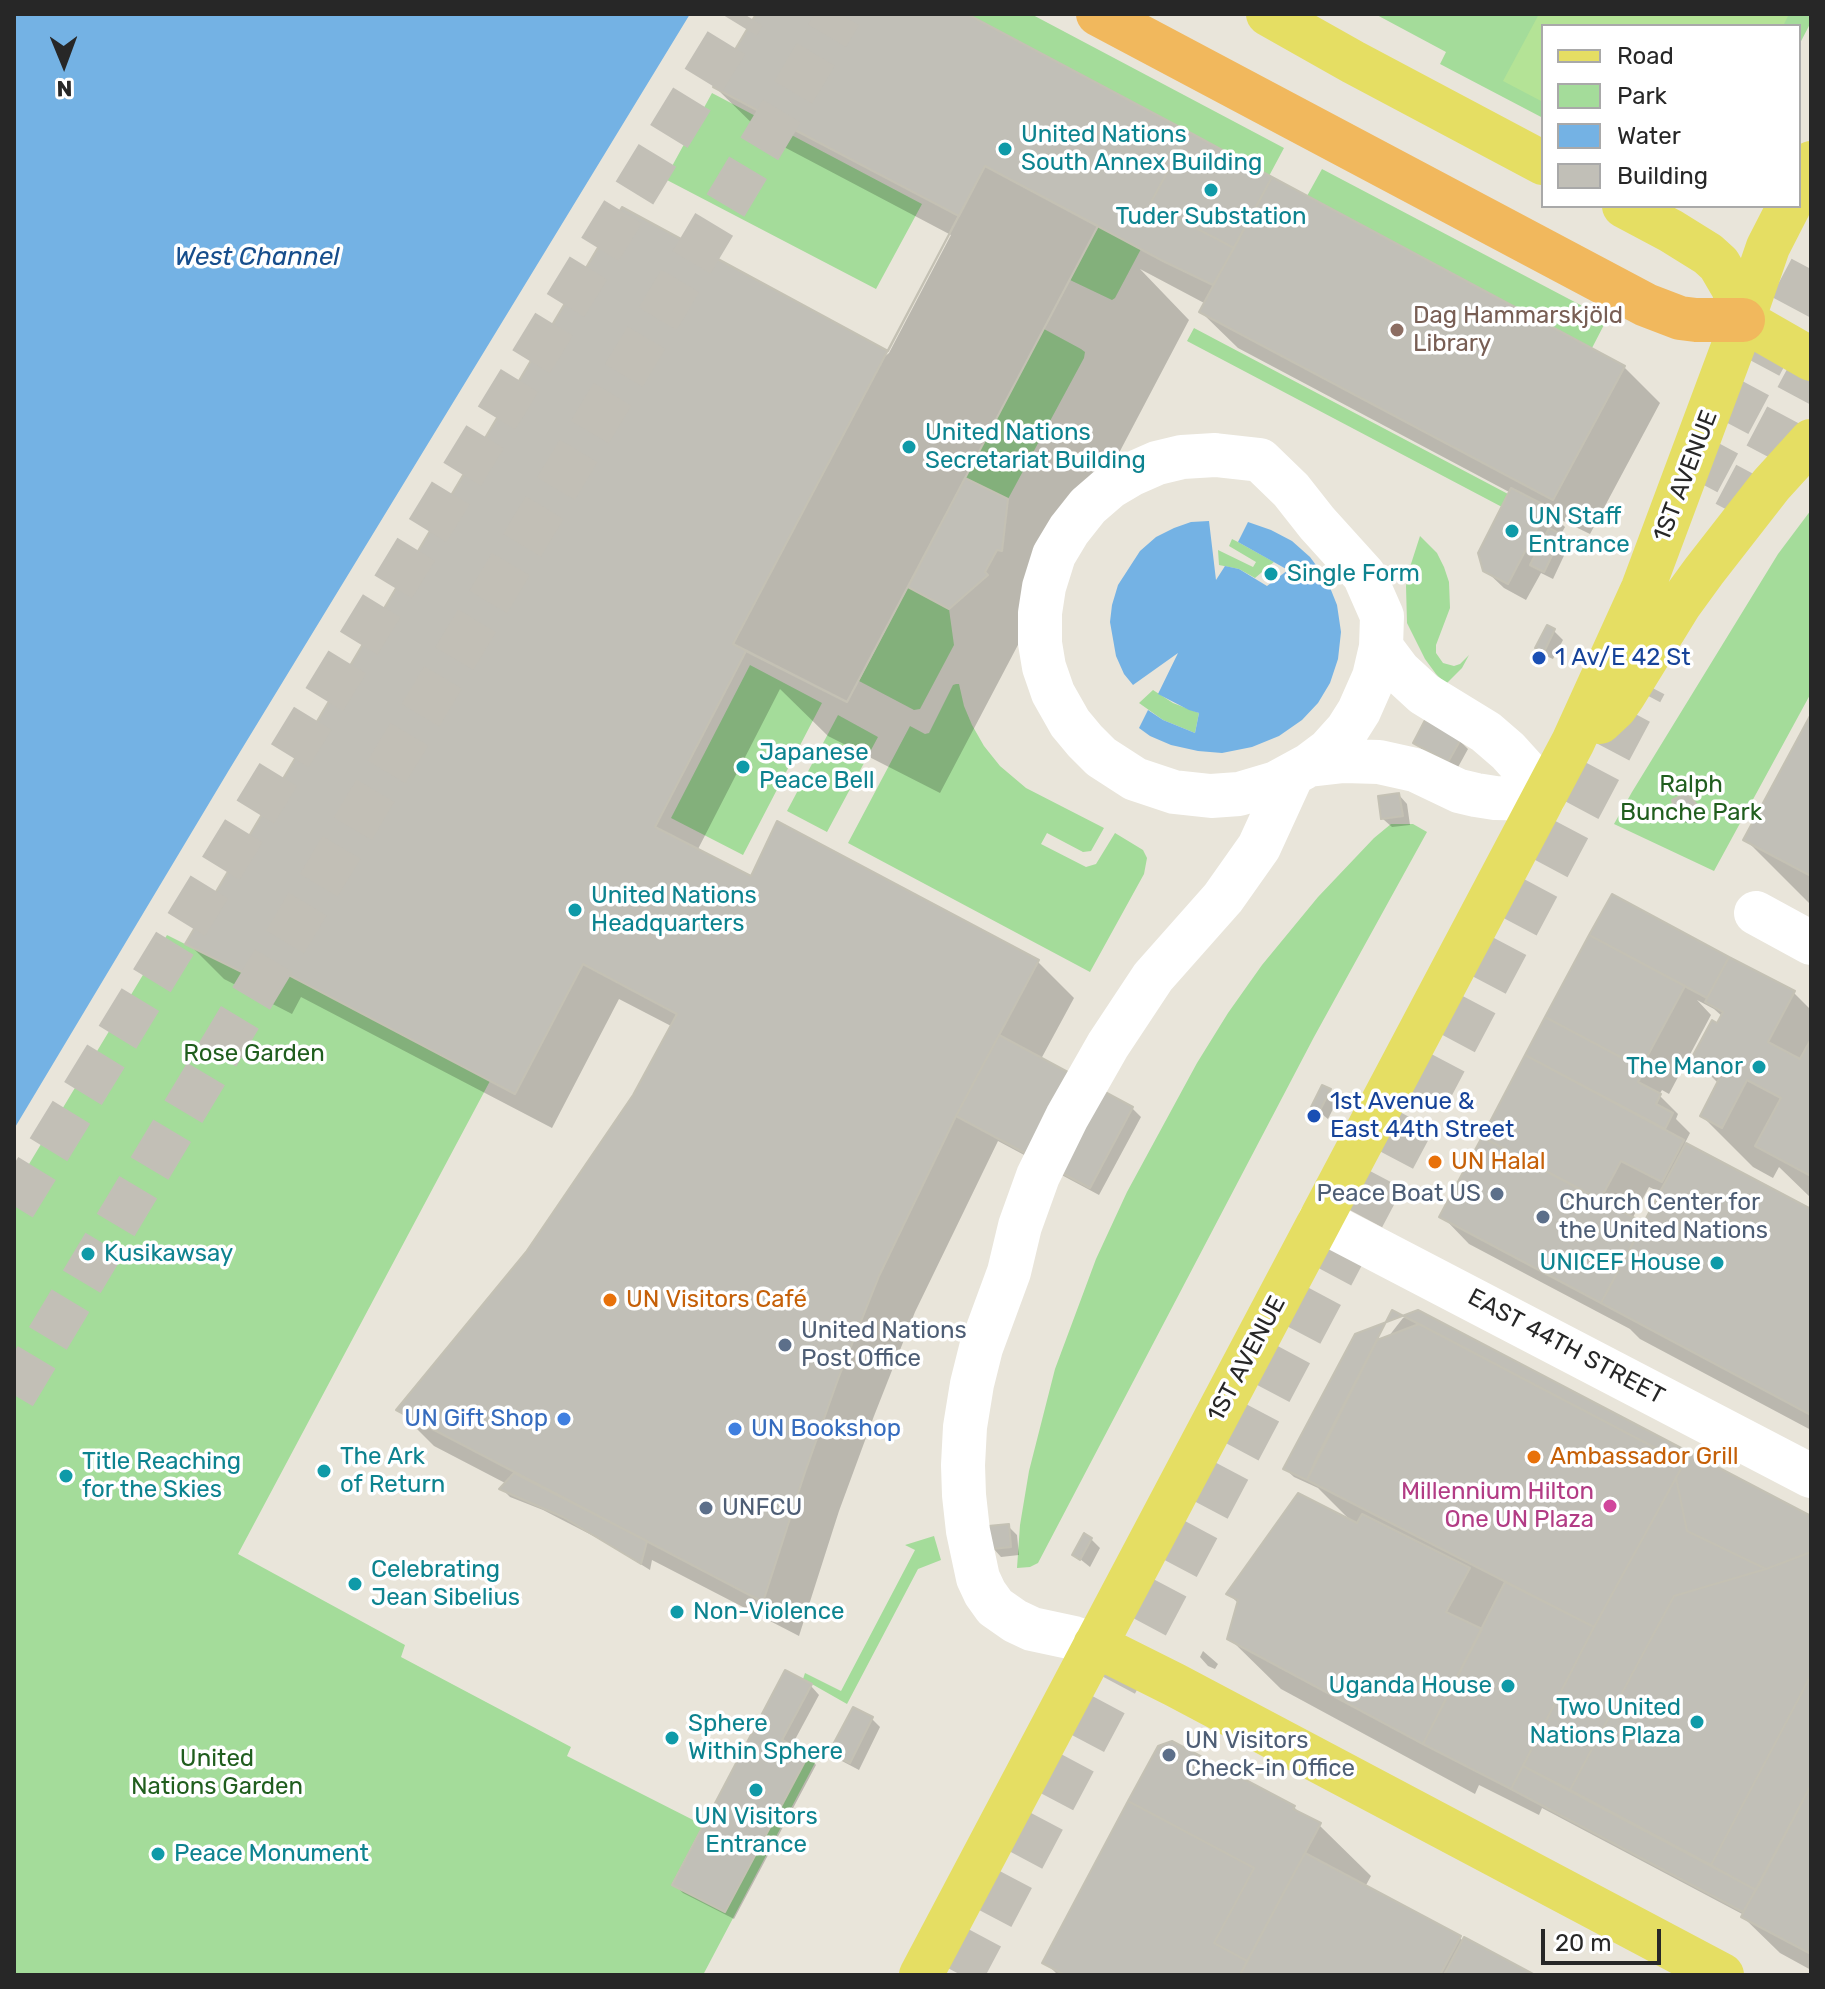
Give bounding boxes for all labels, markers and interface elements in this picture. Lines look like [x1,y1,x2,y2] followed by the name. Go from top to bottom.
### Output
[24,24,104,104] north arrow
[1541,24,1801,208] legend
[1617,42,1674,70] text: Road
[56,75,73,102] text: N
[1617,82,1667,110] text: Park
[1021,121,1262,177] place label: United Nations South Annex Building
[1617,122,1681,150] text: Water
[996,140,1014,158] marker: United Nations South Annex Building
[1617,162,1708,190] text: Building
[1202,181,1220,199] marker: Tuder Substation
[1115,203,1307,231] place label: Tuder Substation
[174,241,340,273] water label: West Channel
[1413,302,1623,358] place label: Dag Hammarskjöld Library
[1388,321,1406,339] marker: Dag Hammarskjöld Library
[1648,406,1724,546] street label: 1ST AVENUE
[925,419,1146,475] place label: United Nations Secretariat Building
[900,438,918,456] marker: United Nations Secretariat Building
[1528,503,1630,559] place label: UN Staff Entrance
[1503,522,1521,540] marker: UN Staff Entrance
[1287,560,1420,588] place label: Single Form
[1262,565,1280,583] marker: Single Form
[1555,644,1691,672] place label: 1 Av/E 42 St
[1530,649,1548,667] marker: 1 Av/E 42 St
[759,739,875,795] place label: Japanese Peace Bell
[734,758,752,776] marker: Japanese Peace Bell
[1620,771,1762,827] park label: Ralph Bunche Park
[591,882,757,938] place label: United Nations Headquarters
[566,901,584,919] marker: United Nations Headquarters
[183,1040,325,1068] park label: Rose Garden
[1626,1053,1743,1081] place label: The Manor
[1750,1058,1768,1076] marker: The Manor
[1330,1088,1514,1144] place label: 1st Avenue & East 44th Street
[1305,1107,1323,1125] marker: 1st Avenue & East 44th Street
[1451,1148,1546,1176] place label: UN Halal
[1426,1153,1444,1171] marker: UN Halal
[1317,1180,1481,1208] place label: Peace Boat US
[1488,1185,1506,1203] marker: Peace Boat US
[1559,1189,1768,1245] place label: Church Center for the United Nations
[1534,1208,1552,1226] marker: Church Center for the United Nations
[104,1240,233,1268] place label: Kusikawsay
[79,1245,97,1263] marker: Kusikawsay
[1539,1249,1701,1277] place label: UNICEF House
[1708,1254,1726,1272] marker: UNICEF House
[1463,1283,1669,1411] street label: EAST 44TH STREET
[626,1286,807,1314] place label: UN Visitors Café
[601,1291,619,1309] marker: UN Visitors Café
[1202,1291,1292,1427] street label: 1ST AVENUE
[801,1317,967,1373] place label: United Nations Post Office
[776,1336,794,1354] marker: United Nations Post Office
[404,1405,548,1433] place label: UN Gift Shop
[555,1410,573,1428] marker: UN Gift Shop
[751,1415,901,1443] place label: UN Bookshop
[726,1420,744,1438] marker: UN Bookshop
[340,1443,445,1499] place label: The Ark of Return
[1550,1443,1739,1471] place label: Ambassador Grill
[82,1448,241,1504] place label: Title Reaching for the Skies
[1525,1448,1543,1466] marker: Ambassador Grill
[315,1462,333,1480] marker: The Ark of Return
[57,1467,75,1485] marker: Title Reaching for the Skies
[1401,1478,1594,1534] place label: Millennium Hilton One UN Plaza
[722,1494,802,1522] place label: UNFCU
[1601,1497,1619,1515] marker: Millennium Hilton One UN Plaza
[697,1499,715,1517] marker: UNFCU
[371,1556,520,1612] place label: Celebrating Jean Sibelius
[346,1575,364,1593] marker: Celebrating Jean Sibelius
[693,1598,844,1626] place label: Non-Violence
[668,1603,686,1621] marker: Non-Violence
[1329,1672,1492,1700] place label: Uganda House
[1499,1677,1517,1695] marker: Uganda House
[1530,1694,1681,1750] place label: Two United Nations Plaza
[688,1710,843,1766] place label: Sphere Within Sphere
[1688,1713,1706,1731] marker: Two United Nations Plaza
[1185,1727,1355,1783] place label: UN Visitors Check-in Office
[663,1729,681,1747] marker: Sphere Within Sphere
[131,1745,303,1801] park label: United Nations Garden
[1160,1746,1178,1764] marker: UN Visitors Check-in Office
[747,1781,765,1799] marker: UN Visitors Entrance
[694,1803,818,1859] place label: UN Visitors Entrance
[174,1840,369,1868] place label: Peace Monument
[149,1845,167,1863] marker: Peace Monument
[1545,1913,1665,1963] scale bar
[1555,1929,1612,1957] text: 20 m

